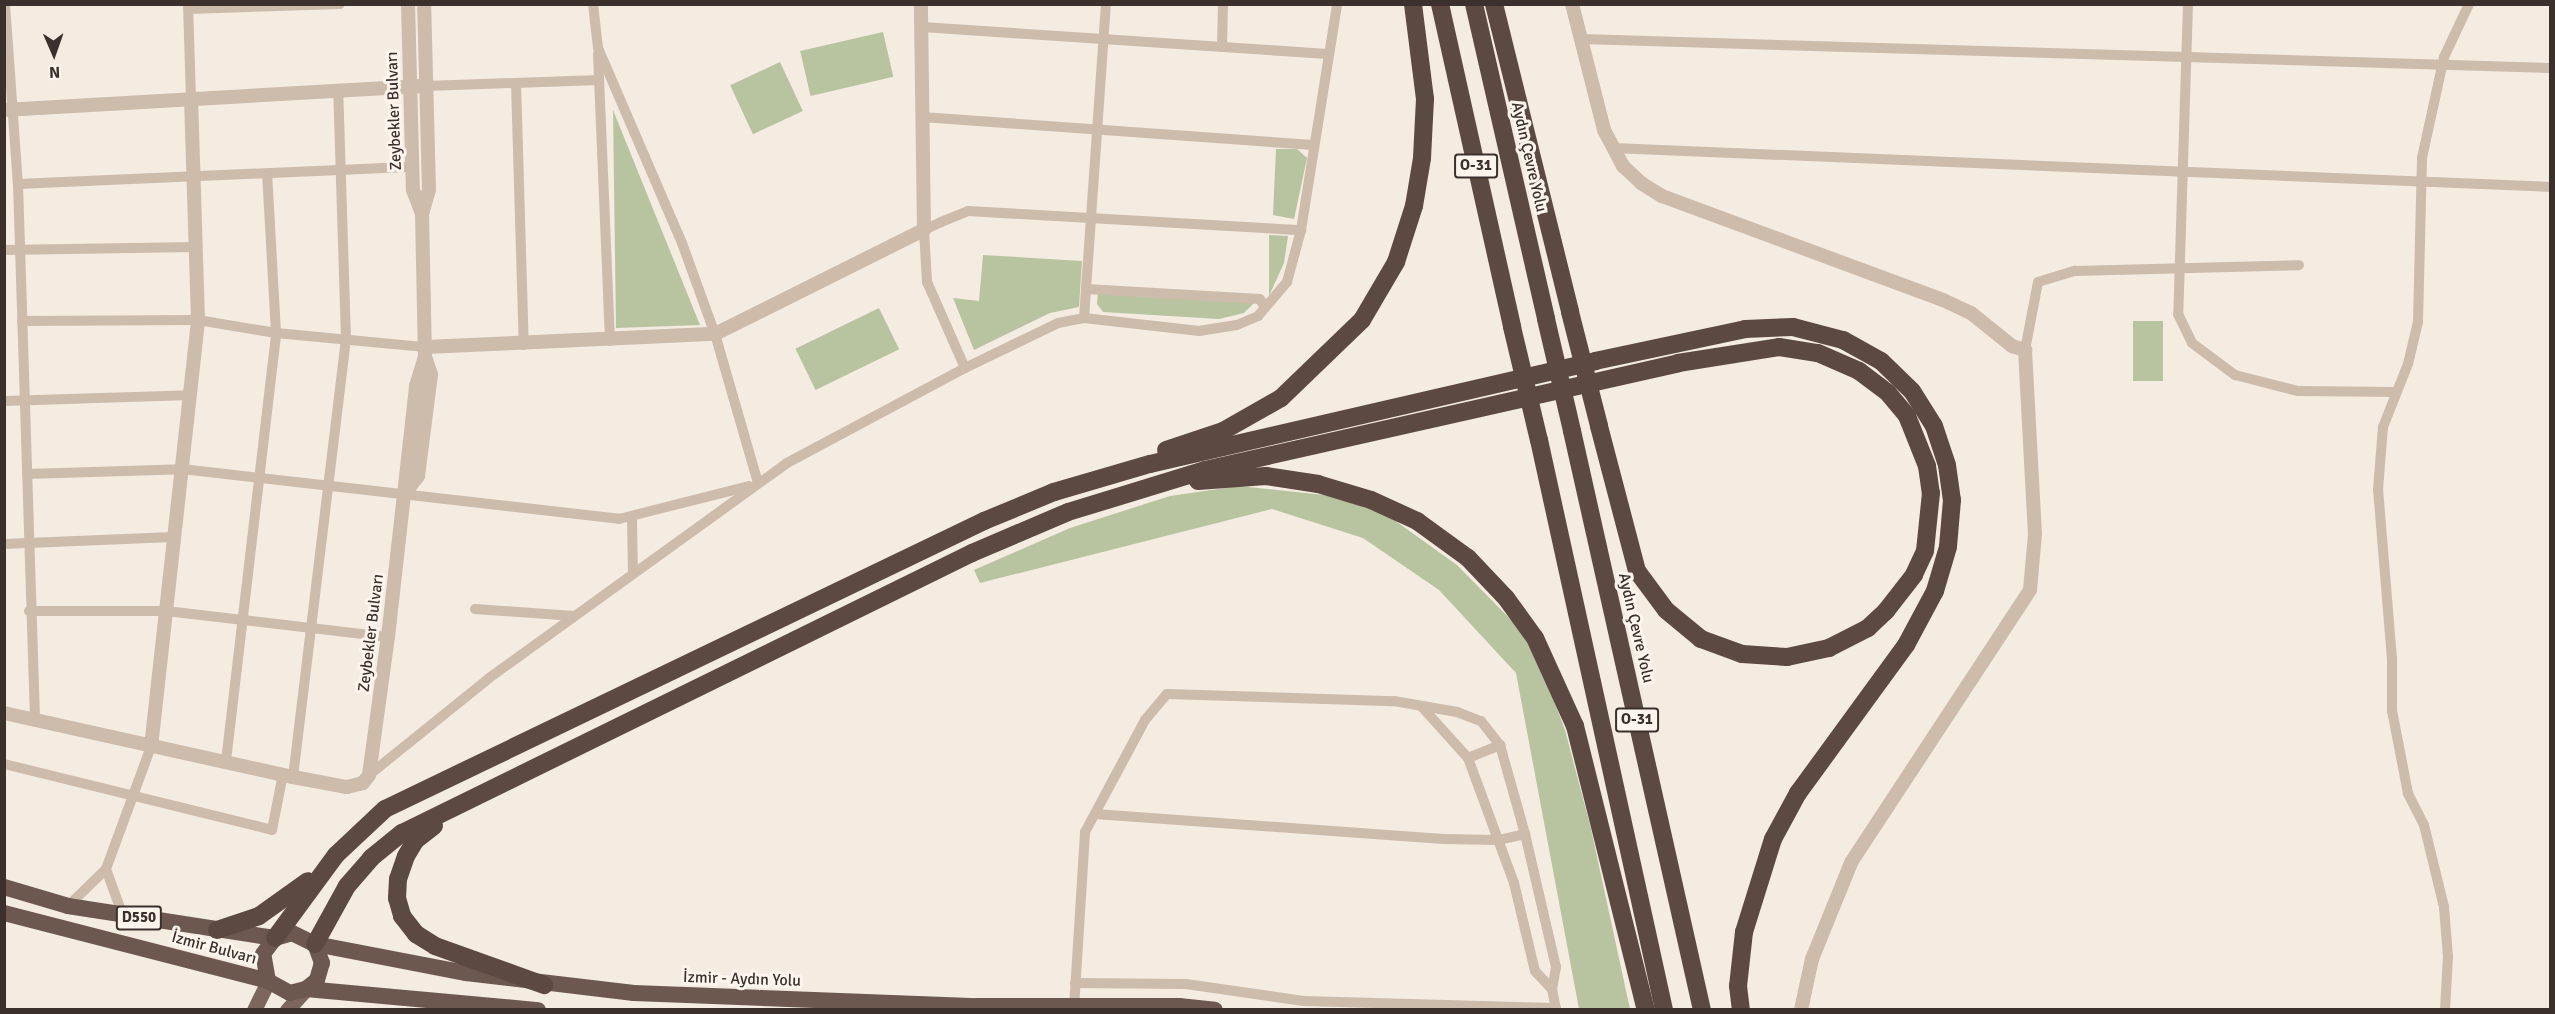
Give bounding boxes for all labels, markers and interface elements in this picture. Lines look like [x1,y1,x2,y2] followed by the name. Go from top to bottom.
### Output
[24,24,84,84] north arrow
[382,51,406,171] street label: Zeybekler Bulvarı
[49,62,61,82] text: N
[1507,100,1551,214] street label: Aydın Çevre Yolu
[1454,154,1498,178] road number: O-31
[1614,571,1658,685] street label: Aydın Çevre Yolu
[354,573,388,693] street label: Zeybekler Bulvarı
[1614,708,1660,732] road number: O-31
[115,906,163,930] road number: D550
[169,927,259,969] street label: İzmir Bulvarı
[683,967,801,991] street label: İzmir - Aydın Yolu

